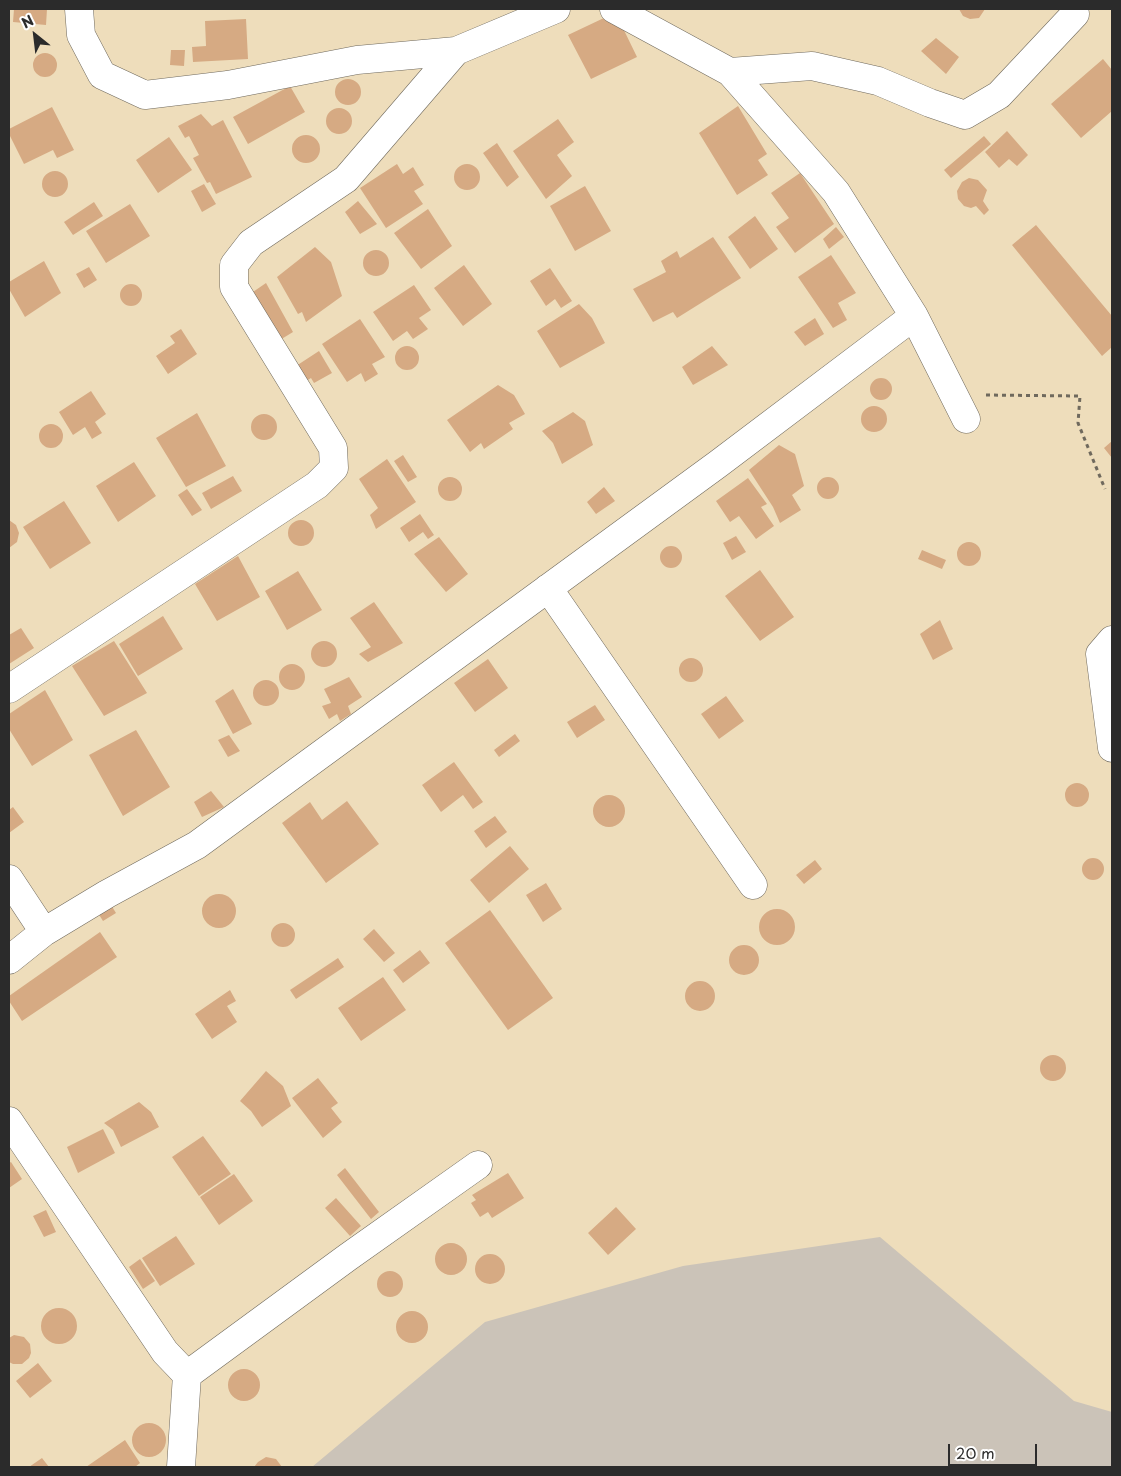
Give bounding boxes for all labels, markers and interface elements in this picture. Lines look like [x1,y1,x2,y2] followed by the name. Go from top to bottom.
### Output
[10,10,60,60] north arrow
[18,10,37,33] text: N
[951,1434,1040,1466] scale bar
[956,1441,995,1464] text: 20 m

